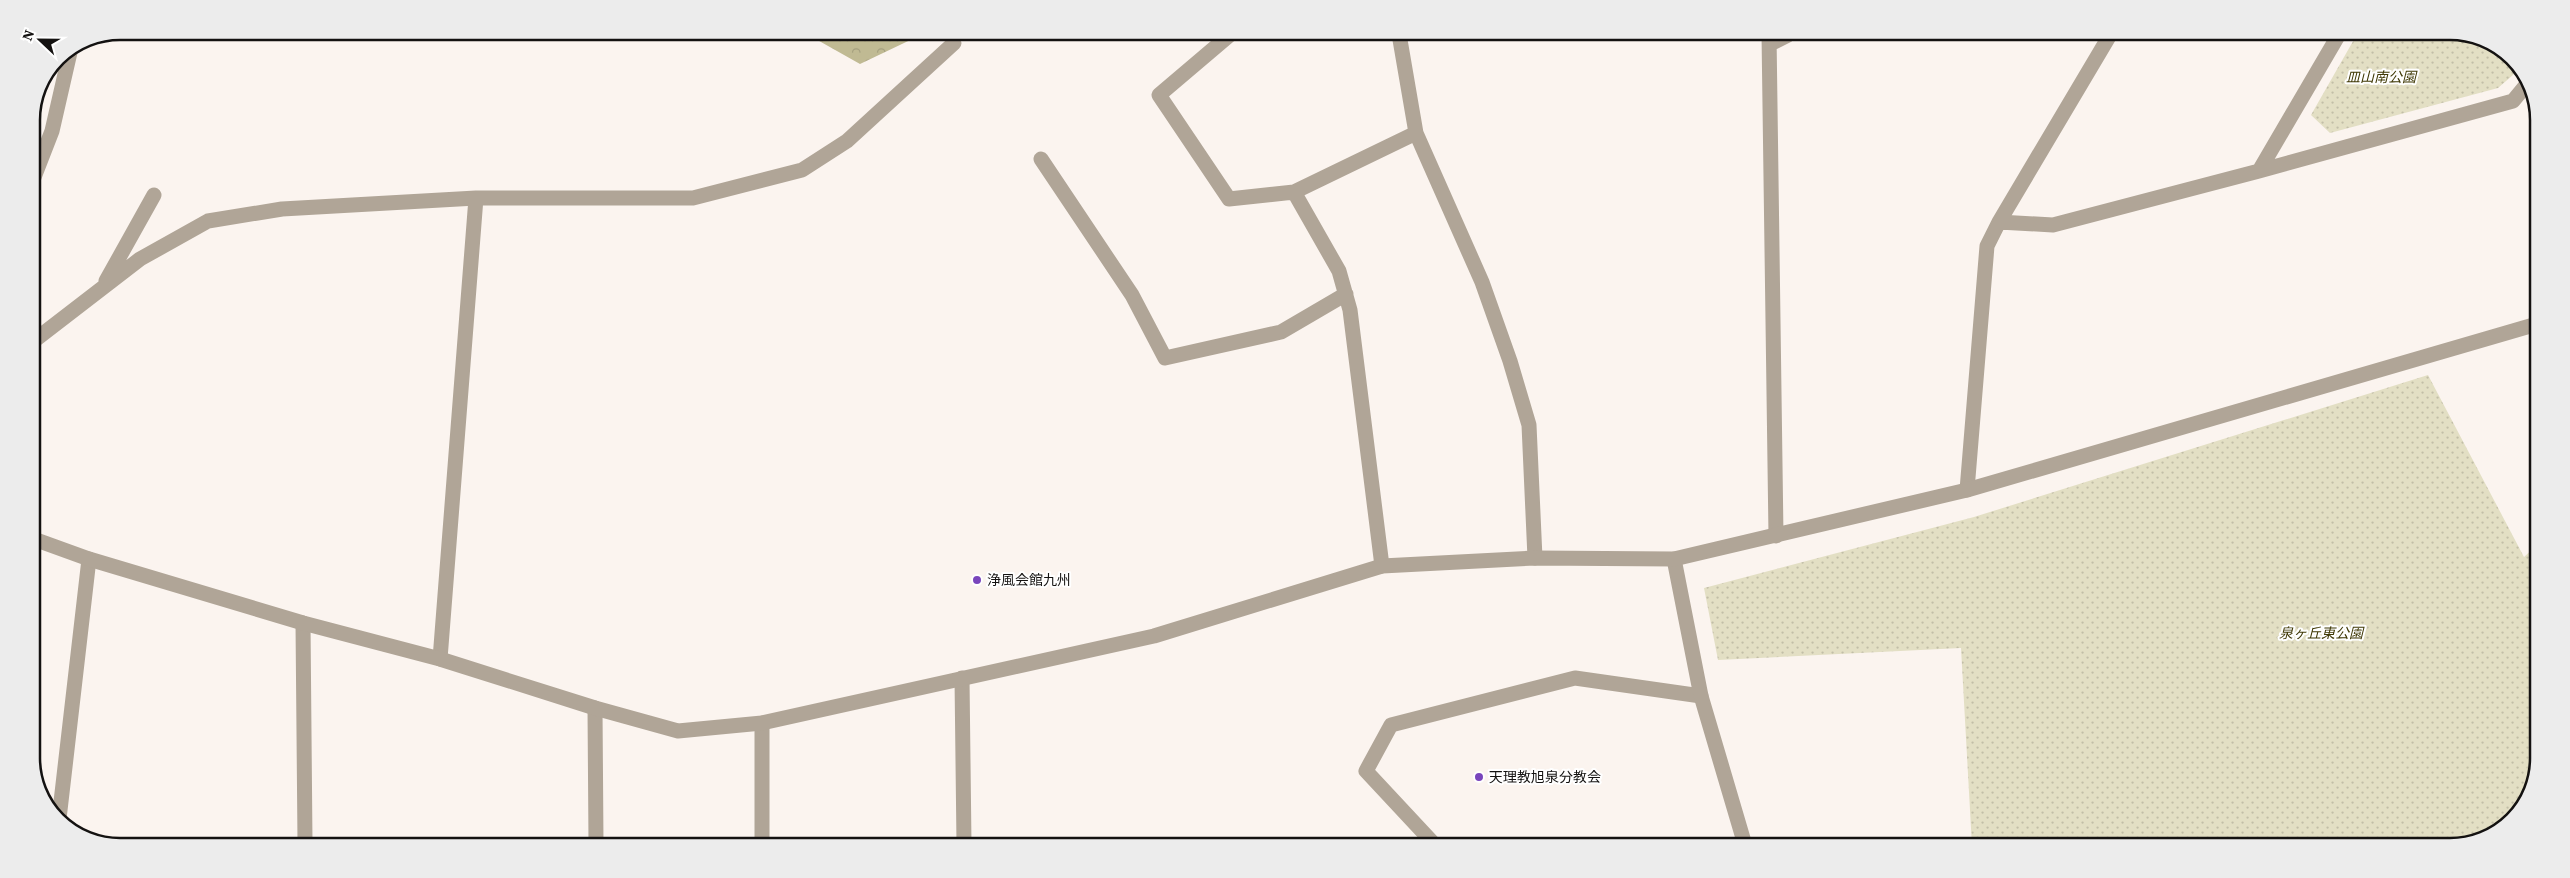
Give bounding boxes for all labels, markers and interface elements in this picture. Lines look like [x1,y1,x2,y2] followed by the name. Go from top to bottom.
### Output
[15,15,65,65] north arrow
[17,27,39,44] text: N
[2346,67,2418,87] park label: 皿山南公園
[987,570,1071,590] place label: 浄風会館九州
[971,574,983,586] marker: 浄風会館九州
[2279,623,2365,643] park label: 泉ヶ丘東公園
[1489,767,1601,787] place label: 天理教旭泉分教会
[1473,771,1485,783] marker: 天理教旭泉分教会

